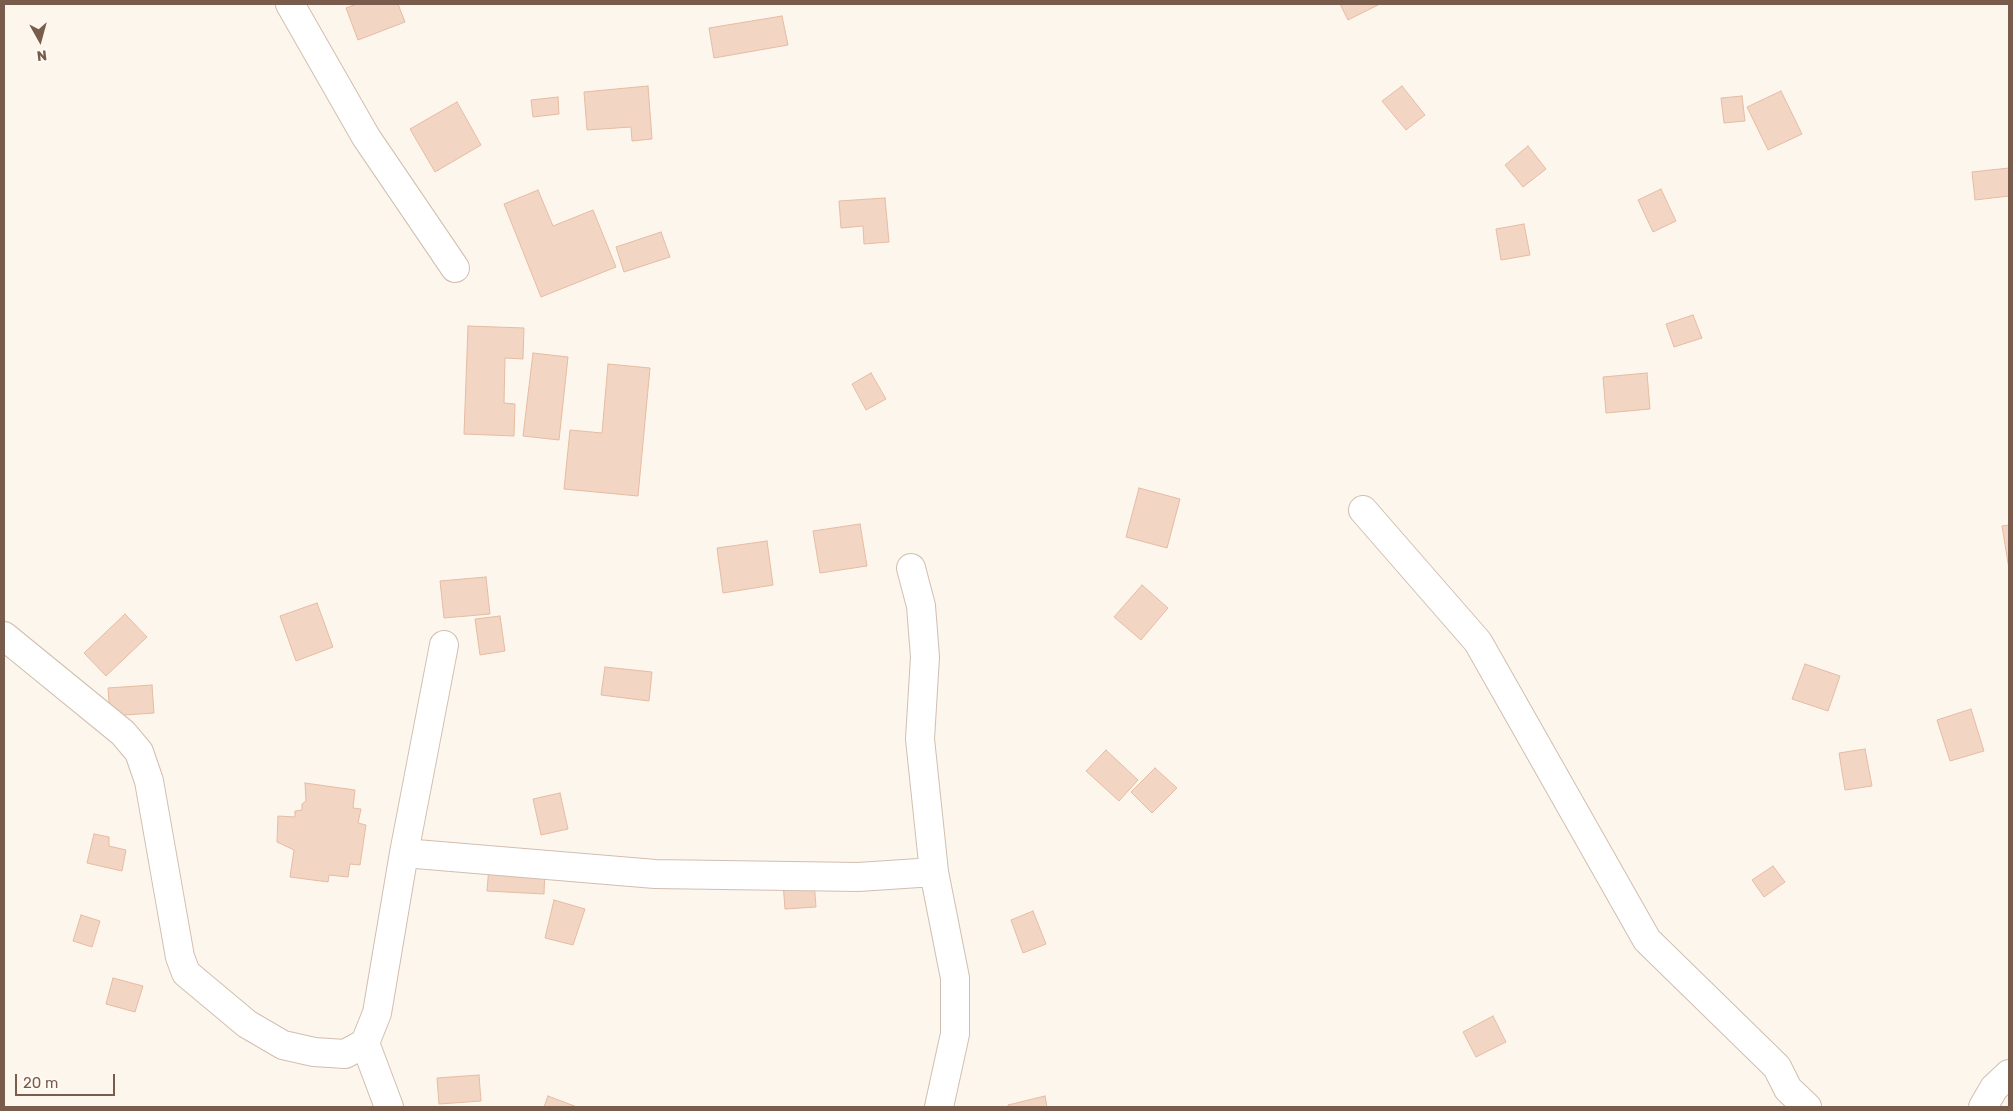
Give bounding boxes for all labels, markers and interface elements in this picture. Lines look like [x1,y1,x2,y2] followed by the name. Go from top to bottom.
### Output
[15,15,65,65] north arrow
[36,46,48,64] text: N
[18,1064,118,1096] scale bar
[23,1074,58,1092] text: 20 m

